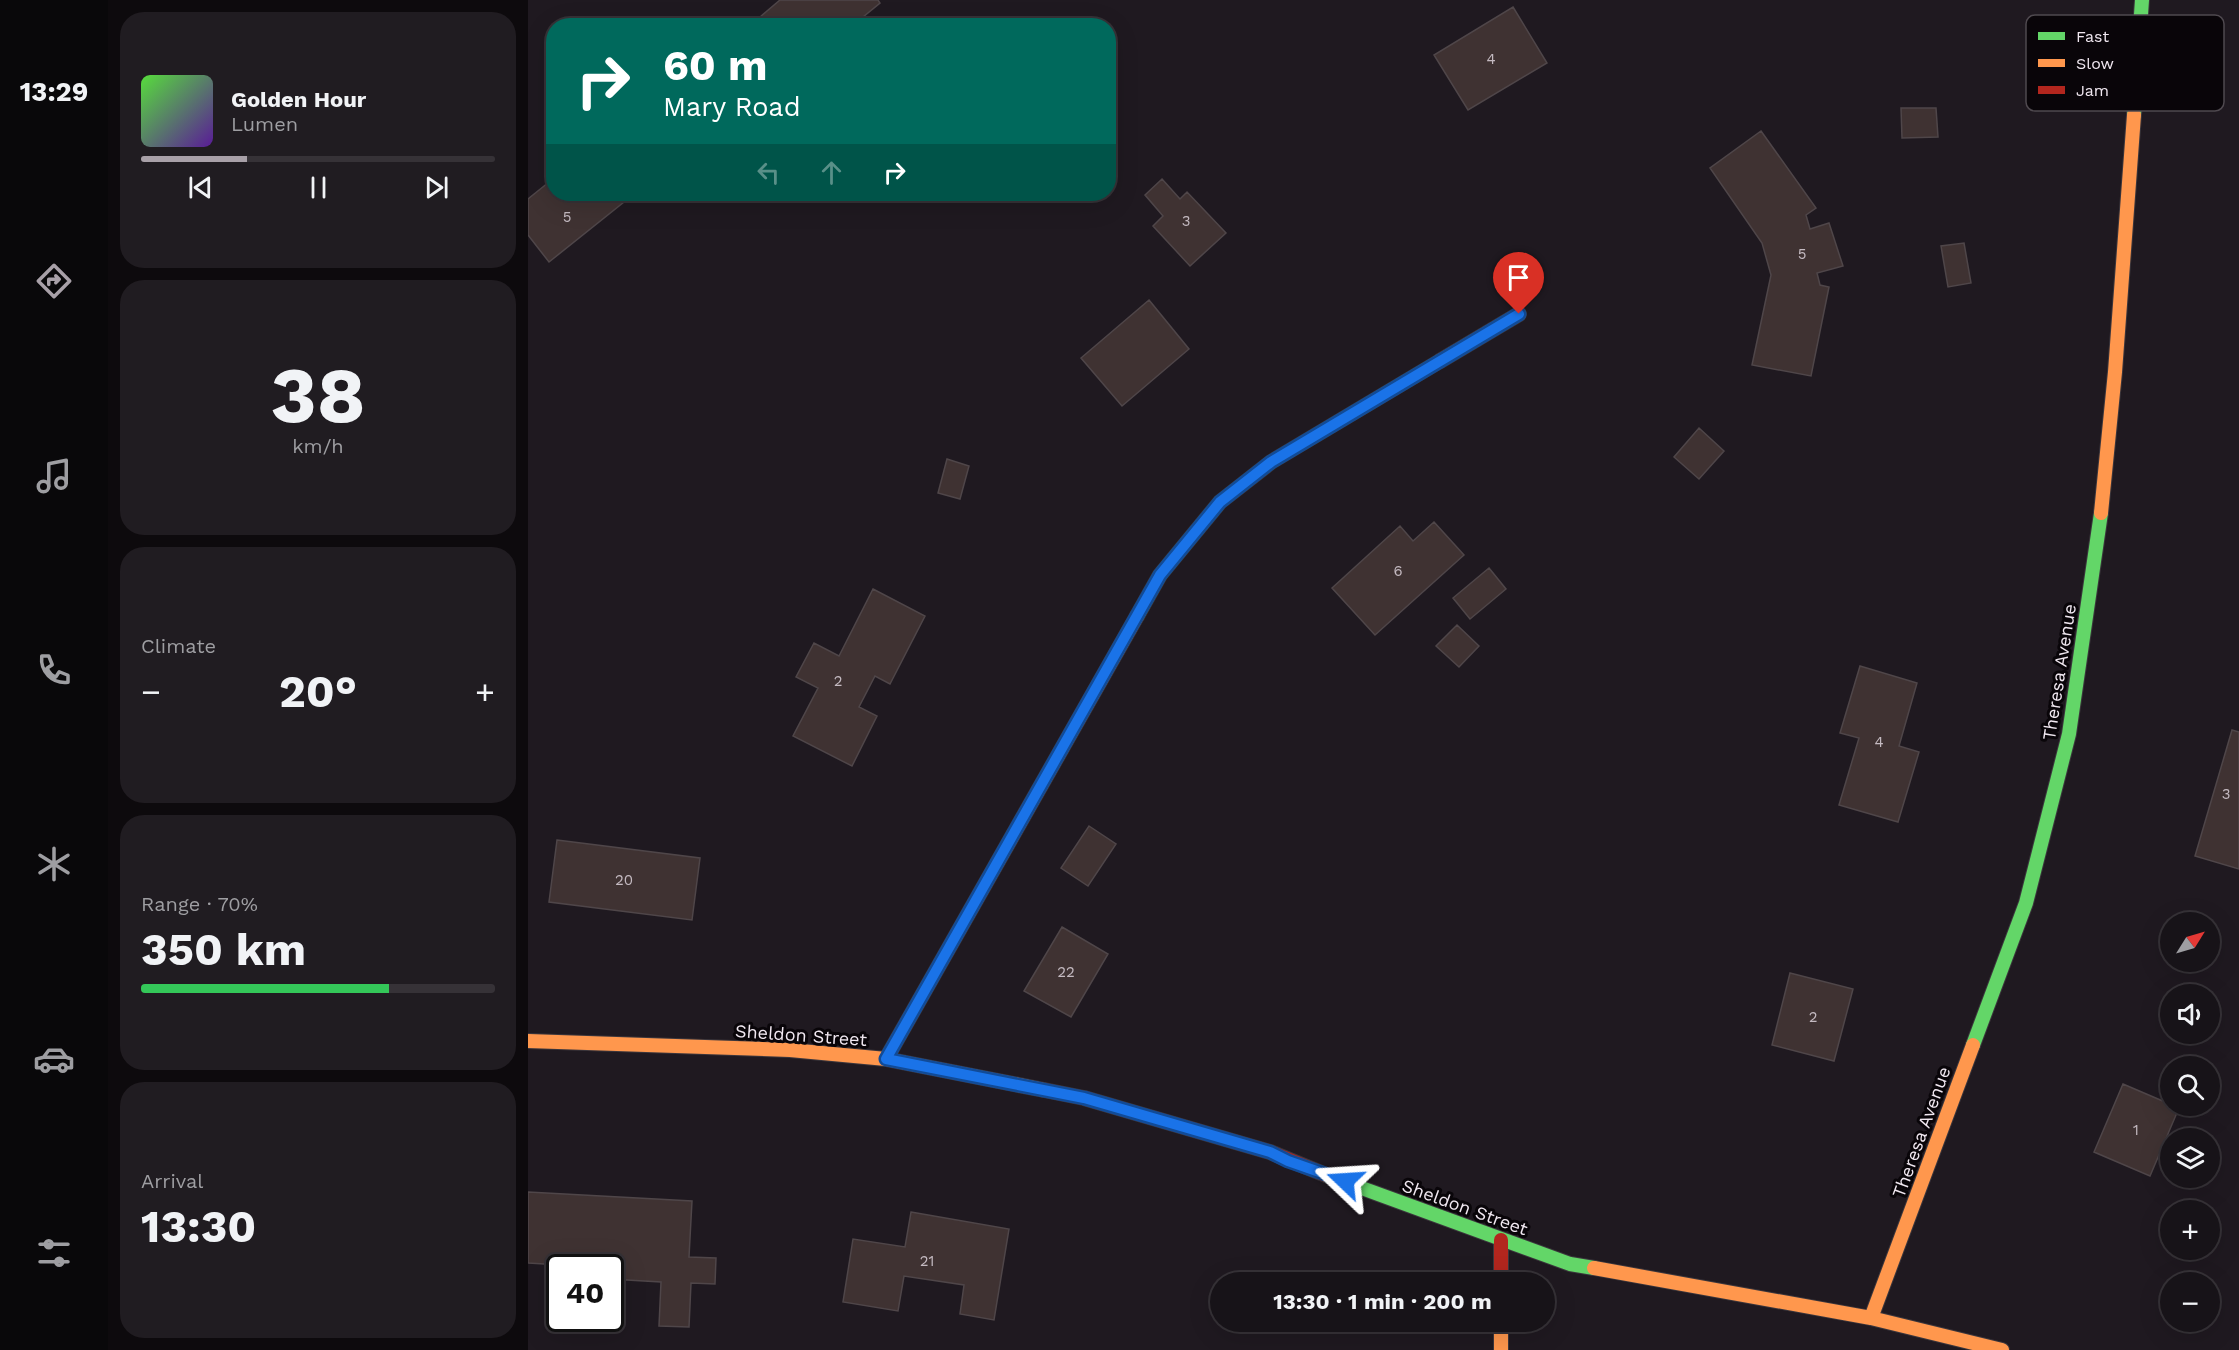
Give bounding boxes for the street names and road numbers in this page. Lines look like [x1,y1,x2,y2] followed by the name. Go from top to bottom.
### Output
[2038,602,2080,742] street label: Theresa Avenue
[734,1020,868,1050] street label: Sheldon Street
[1888,1064,1954,1200] street label: Theresa Avenue
[1399,1175,1531,1240] street label: Sheldon Street

